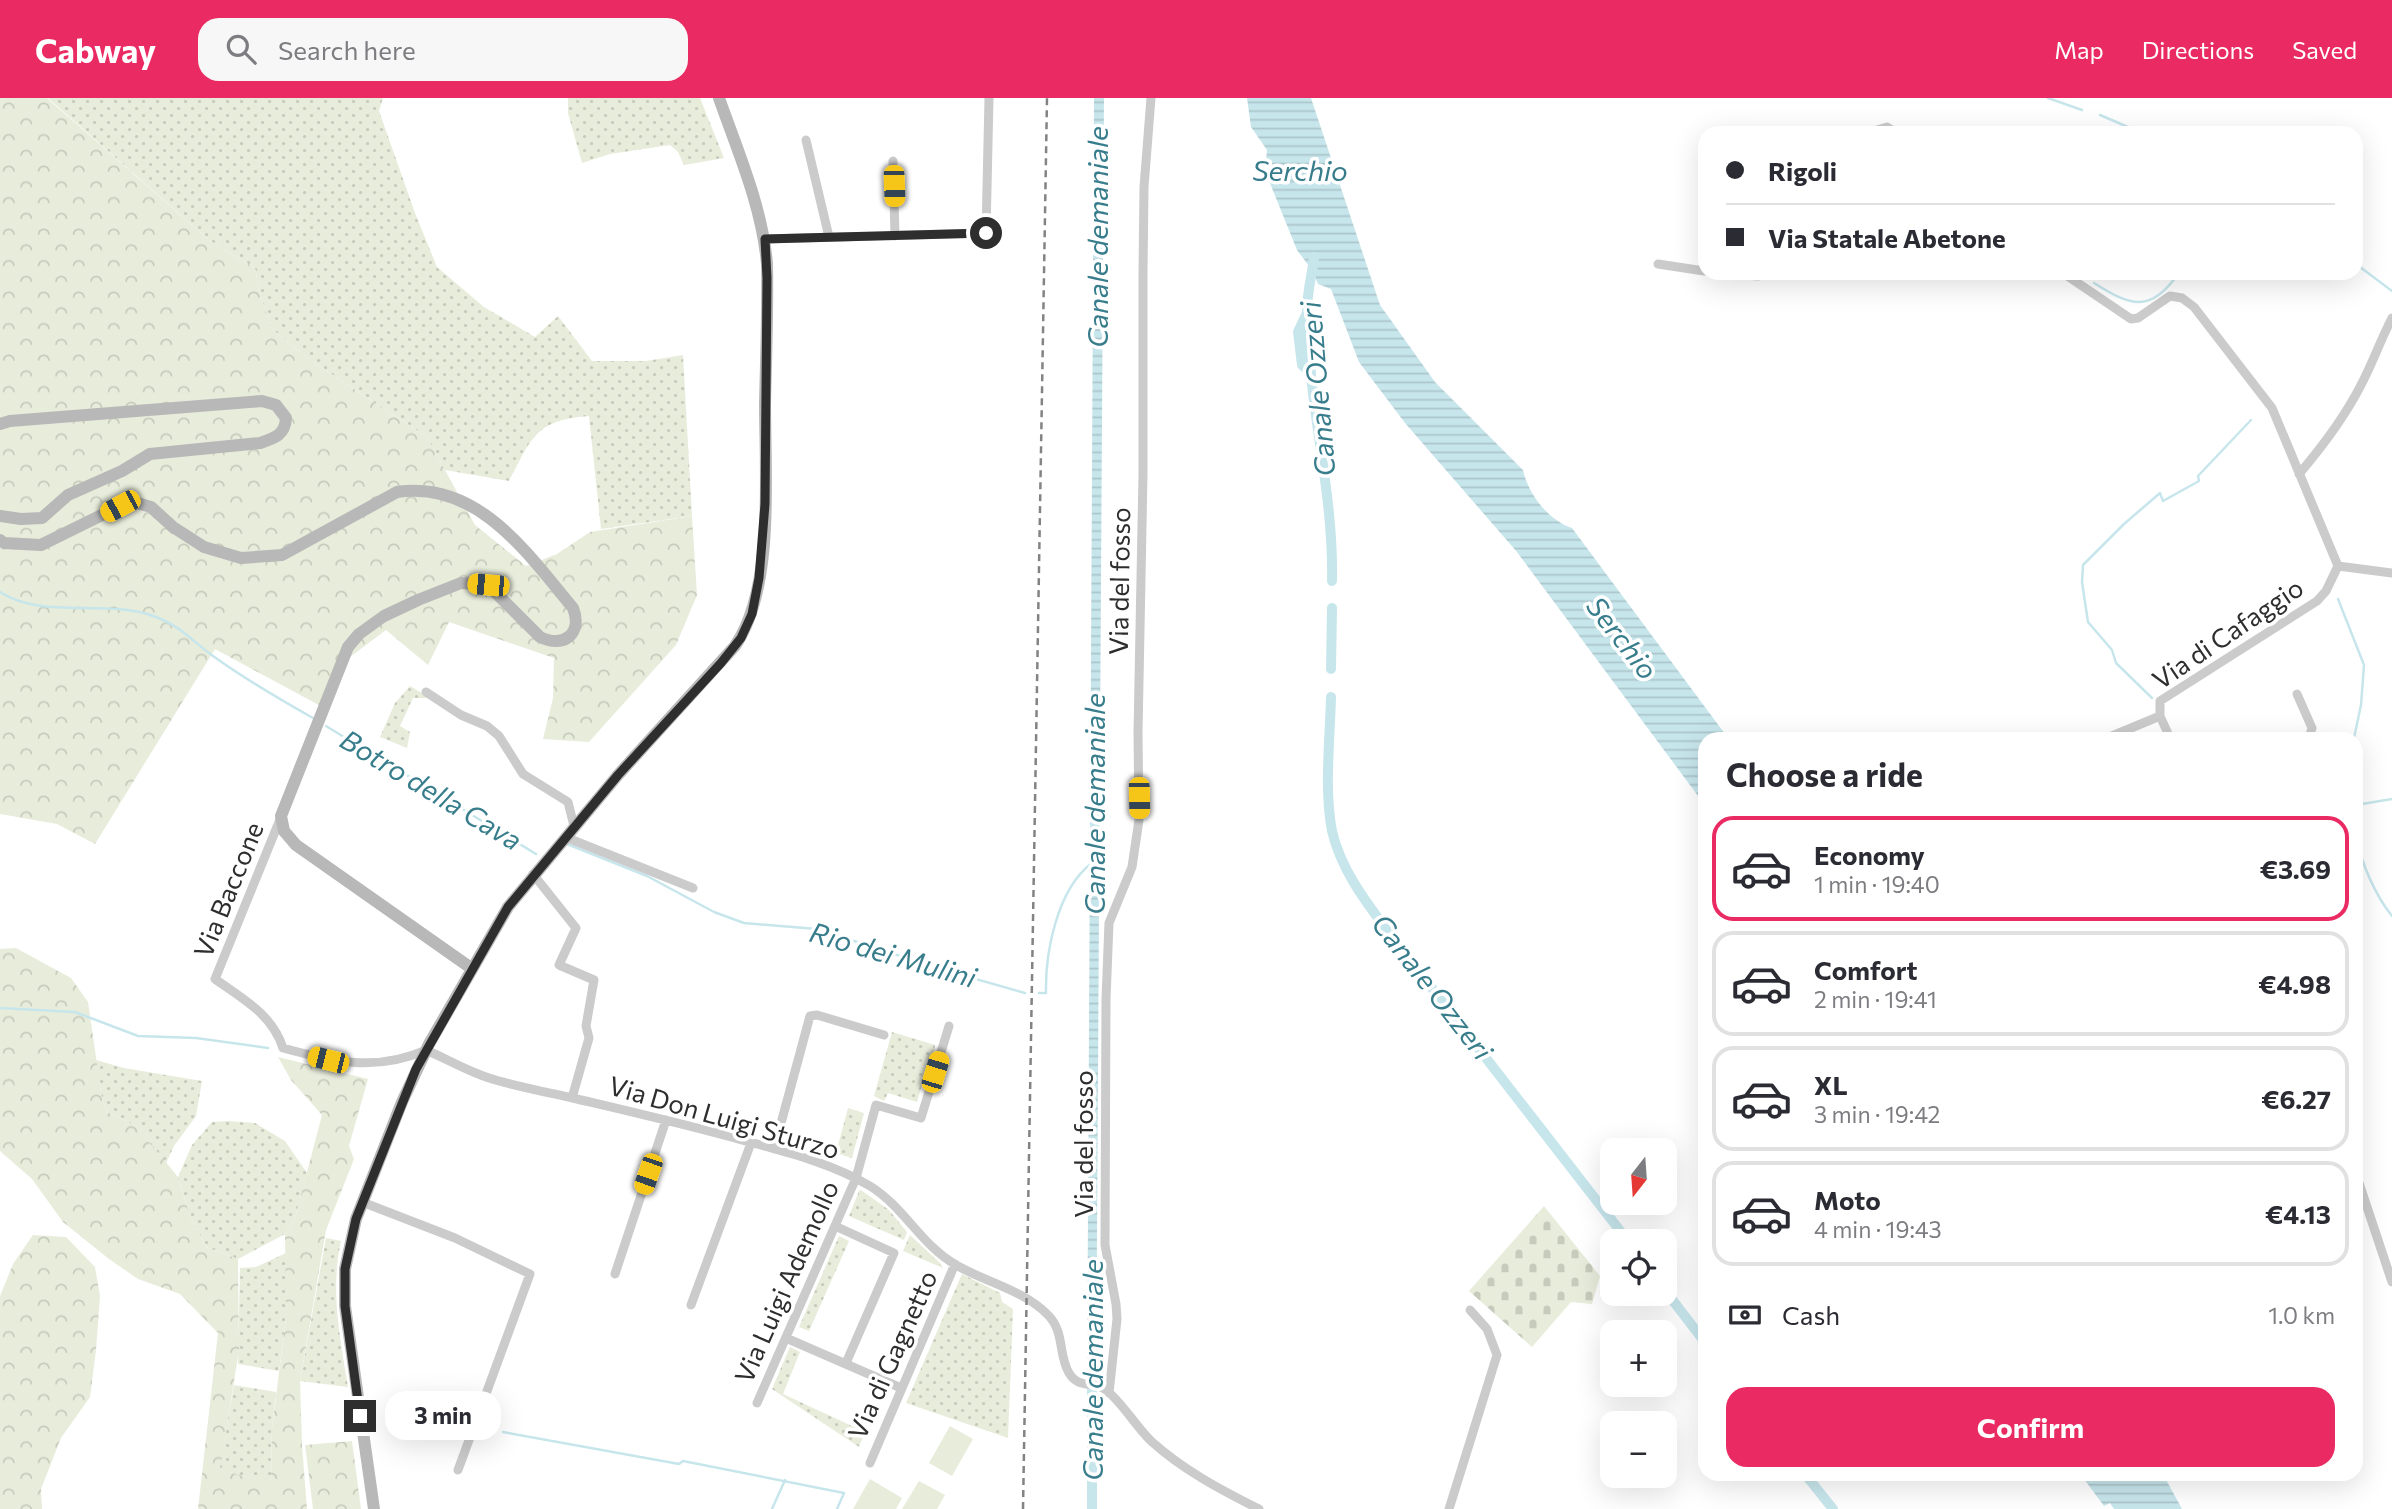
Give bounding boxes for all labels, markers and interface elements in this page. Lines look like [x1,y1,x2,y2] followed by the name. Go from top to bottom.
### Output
[198,18,688,81] search box
[35,29,156,70] text: Cabway
[222,30,260,68] icon: search
[278,34,416,65] text: Search here
[2054,35,2104,64] text: Map
[2142,35,2254,64] text: Directions
[2292,35,2357,64] text: Saved
[1080,126,1114,348] water label: Canale demaniale
[1252,153,1348,187] water label: Serchio
[1768,155,1837,186] text: Rigoli
[883,165,906,207] car
[970,217,1002,249] route start
[1768,222,2006,253] text: Via Statale Abetone
[1292,299,1342,478] water label: Canale Ozzeri
[97,487,144,525] car
[1102,507,1135,655] street label: Via del fosso
[2146,571,2308,695] street label: Via di Cafaggio
[467,573,510,597] car
[1580,589,1666,686] water label: Serchio
[1077,693,1111,915] water label: Canale demaniale
[335,722,528,857] water label: Botro della Cava
[1726,754,1923,794] text: Choose a ride
[1129,777,1150,819] car
[186,817,269,962] street label: Via Baccone
[1730,837,1793,900] icon: car
[1814,839,1925,870] text: Economy
[2260,853,2331,884] text: €3.69
[1814,870,1940,898] text: 1 min · 19:40
[1365,907,1501,1067] water label: Canale Ozzeri
[806,914,981,994] water label: Rio dei Mulini
[1730,952,1793,1015] icon: car
[1814,954,1917,985] text: Comfort
[2258,968,2331,999] text: €4.98
[1814,985,1937,1013] text: 2 min · 19:41
[306,1045,351,1075] car
[919,1049,952,1095] car
[1730,1067,1793,1130] icon: car
[606,1069,843,1164] street label: Via Don Luigi Sturzo
[1814,1069,1848,1100] text: XL
[1067,1070,1098,1218] street label: Via del fosso
[2261,1083,2331,1114] text: €6.27
[1814,1100,1940,1128] text: 3 min · 19:42
[1600,1138,1676,1214] north arrow
[1600,1138,1677,1488] map controls
[632,1151,665,1197] car
[727,1176,844,1387] street label: Via Luigi Ademollo
[1730,1182,1793,1245] icon: car
[1814,1184,1881,1215] text: Moto
[2265,1198,2331,1229] text: €4.13
[1814,1215,1942,1243] text: 4 min · 19:43
[1600,1229,1677,1306] button: locate
[1075,1259,1109,1481] water label: Canale demaniale
[841,1265,943,1444] street label: Via di Gagnetto
[1726,1296,1764,1334] icon: cash
[1782,1299,1840,1330] text: Cash
[2268,1301,2335,1329] text: 1.0 km
[1600,1320,1677,1397] button: +
[1726,1387,2335,1467] button: Confirm
[384,1392,500,1440] callout: 3 min
[344,1400,376,1432] route end
[414,1401,472,1429] text: 3 min
[1600,1411,1677,1488] button: −

